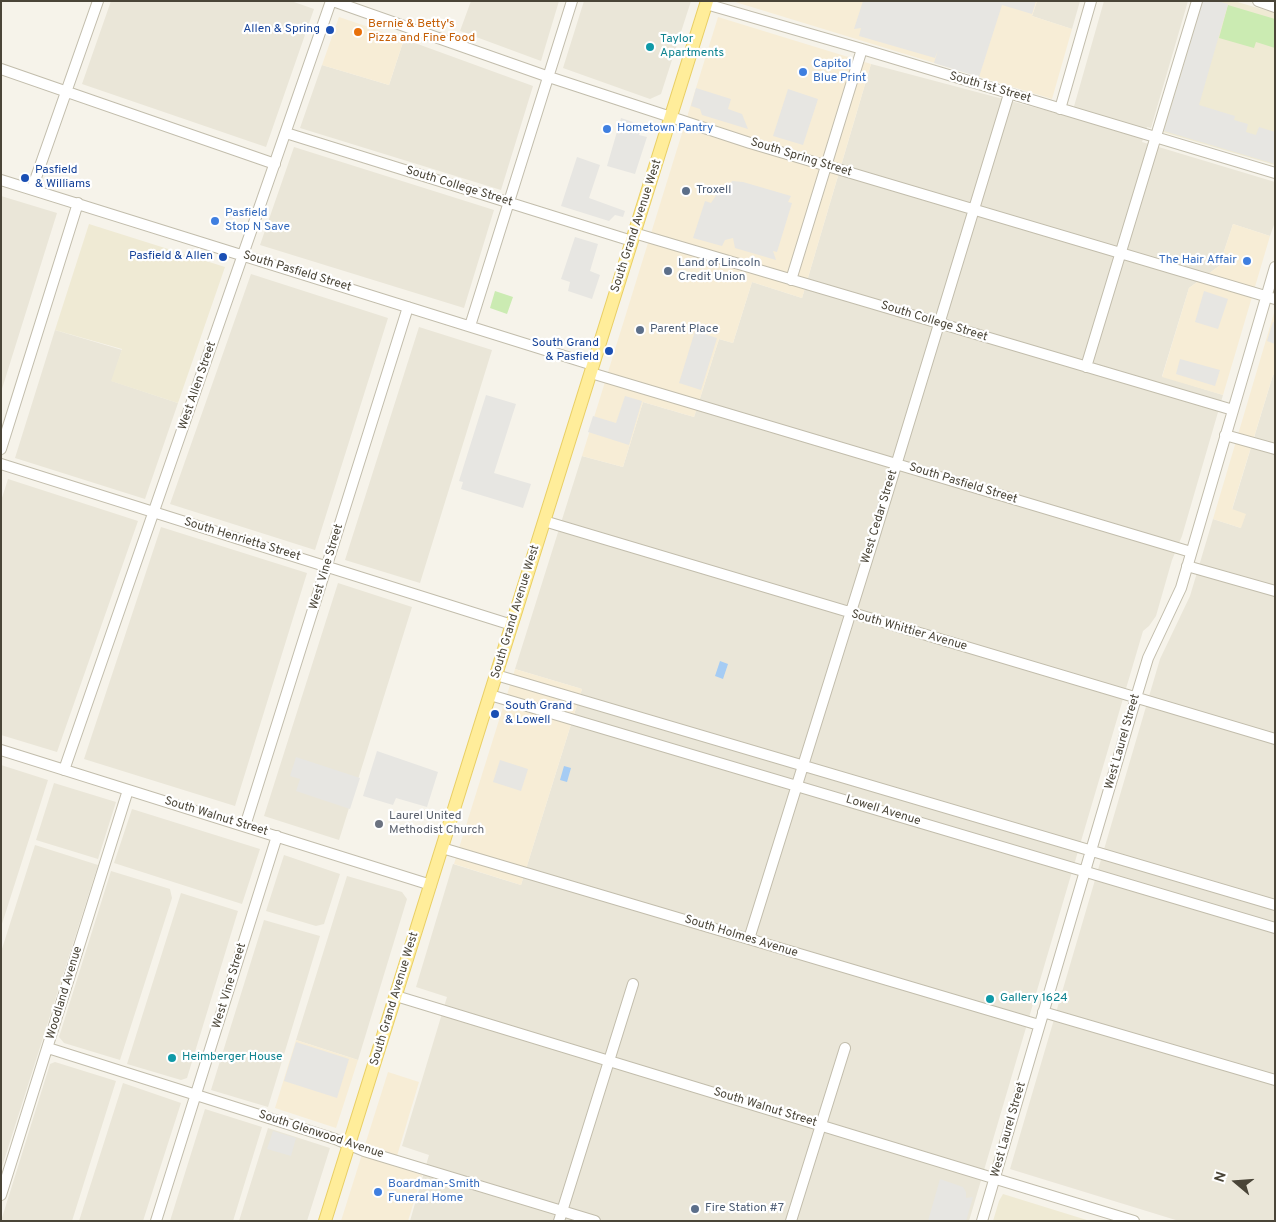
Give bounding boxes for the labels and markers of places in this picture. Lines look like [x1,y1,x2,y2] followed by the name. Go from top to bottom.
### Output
[368,18,475,46] place label: Bernie & Betty's Pizza and Fine Food
[243,23,320,37] place label: Allen & Spring
[324,24,336,36] marker: Allen & Spring
[352,26,364,38] marker: Bernie & Betty's Pizza and Fine Food
[660,33,724,61] place label: Taylor Apartments
[644,41,656,53] marker: Taylor Apartments
[813,58,866,86] place label: Capitol Blue Print
[797,66,809,78] marker: Capitol Blue Print
[617,122,713,136] place label: Hometown Pantry
[601,123,613,135] marker: Hometown Pantry
[35,164,91,192] place label: Pasfield & Williams
[19,172,31,184] marker: Pasfield & Williams
[696,184,731,198] place label: Troxell
[680,185,692,197] marker: Troxell
[225,207,290,235] place label: Pasfield Stop N Save
[209,215,221,227] marker: Pasfield Stop N Save
[129,250,213,264] place label: Pasfield & Allen
[217,251,229,263] marker: Pasfield & Allen
[1159,254,1237,268] place label: The Hair Affair
[1241,255,1253,267] marker: The Hair Affair
[678,257,760,285] place label: Land of Lincoln Credit Union
[662,265,674,277] marker: Land of Lincoln Credit Union
[650,323,718,337] place label: Parent Place
[634,324,646,336] marker: Parent Place
[532,337,599,365] place label: South Grand & Pasfield
[603,345,615,357] marker: South Grand & Pasfield
[505,700,572,728] place label: South Grand & Lowell
[489,708,501,720] marker: South Grand & Lowell
[389,810,484,838] place label: Laurel United Methodist Church
[373,818,385,830] marker: Laurel United Methodist Church
[1000,992,1068,1006] place label: Gallery 1624
[984,993,996,1005] marker: Gallery 1624
[182,1051,283,1065] place label: Heimberger House
[166,1052,178,1064] marker: Heimberger House
[388,1178,480,1206] place label: Boardman-Smith Funeral Home
[372,1186,384,1198] marker: Boardman-Smith Funeral Home
[705,1202,784,1216] place label: Fire Station #7
[689,1203,701,1215] marker: Fire Station #7

